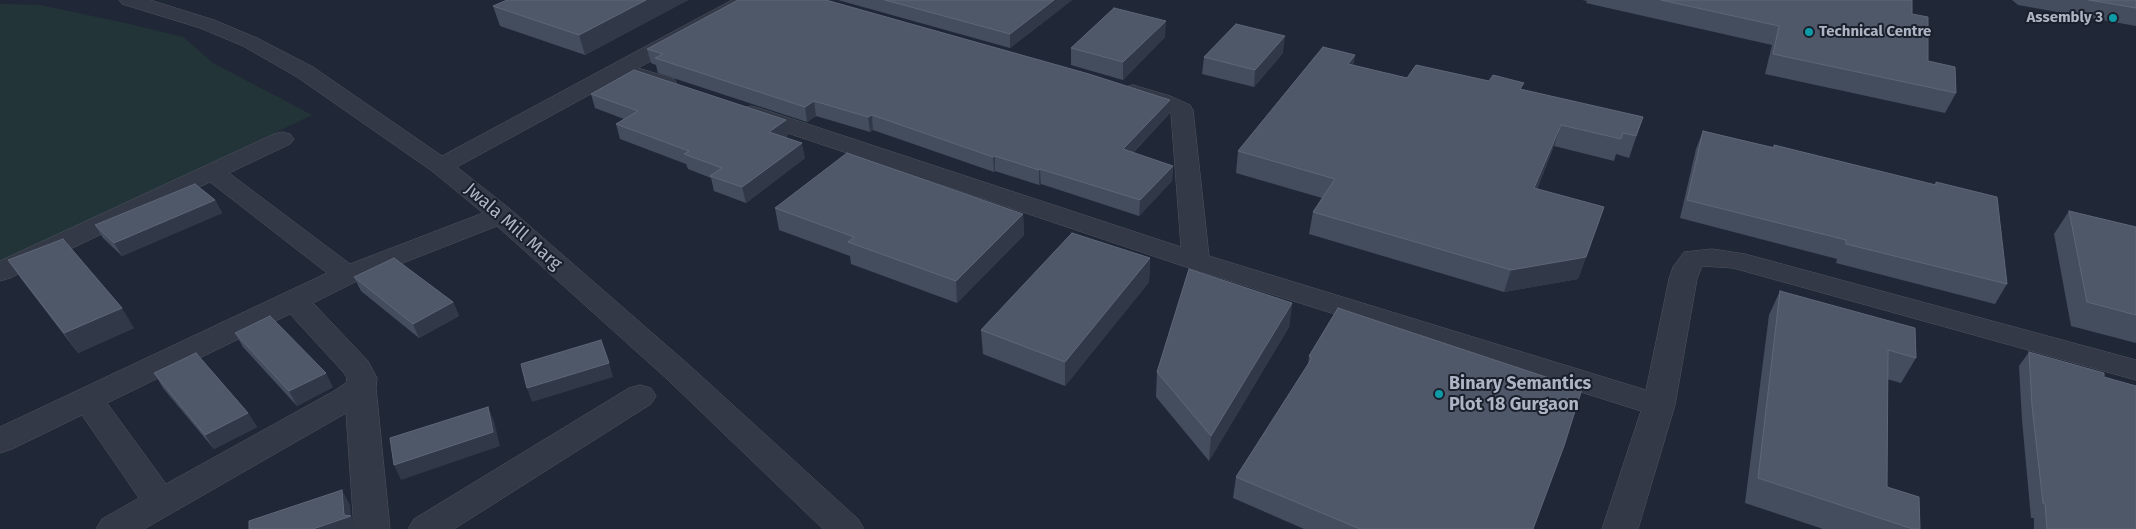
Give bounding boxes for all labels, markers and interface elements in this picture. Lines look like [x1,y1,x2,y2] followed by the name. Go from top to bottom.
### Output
[2026,9,2103,27] place label: Assembly 3
[2107,12,2119,24] marker: Assembly 3
[1819,23,1931,41] place label: Technical Centre
[1803,26,1815,38] marker: Technical Centre
[460,179,566,275] street label: Jwala Mill Marg
[1449,373,1591,416] place label: Binary Semantics Plot 18 Gurgaon
[1433,388,1445,400] marker: Binary Semantics Plot 18 Gurgaon

